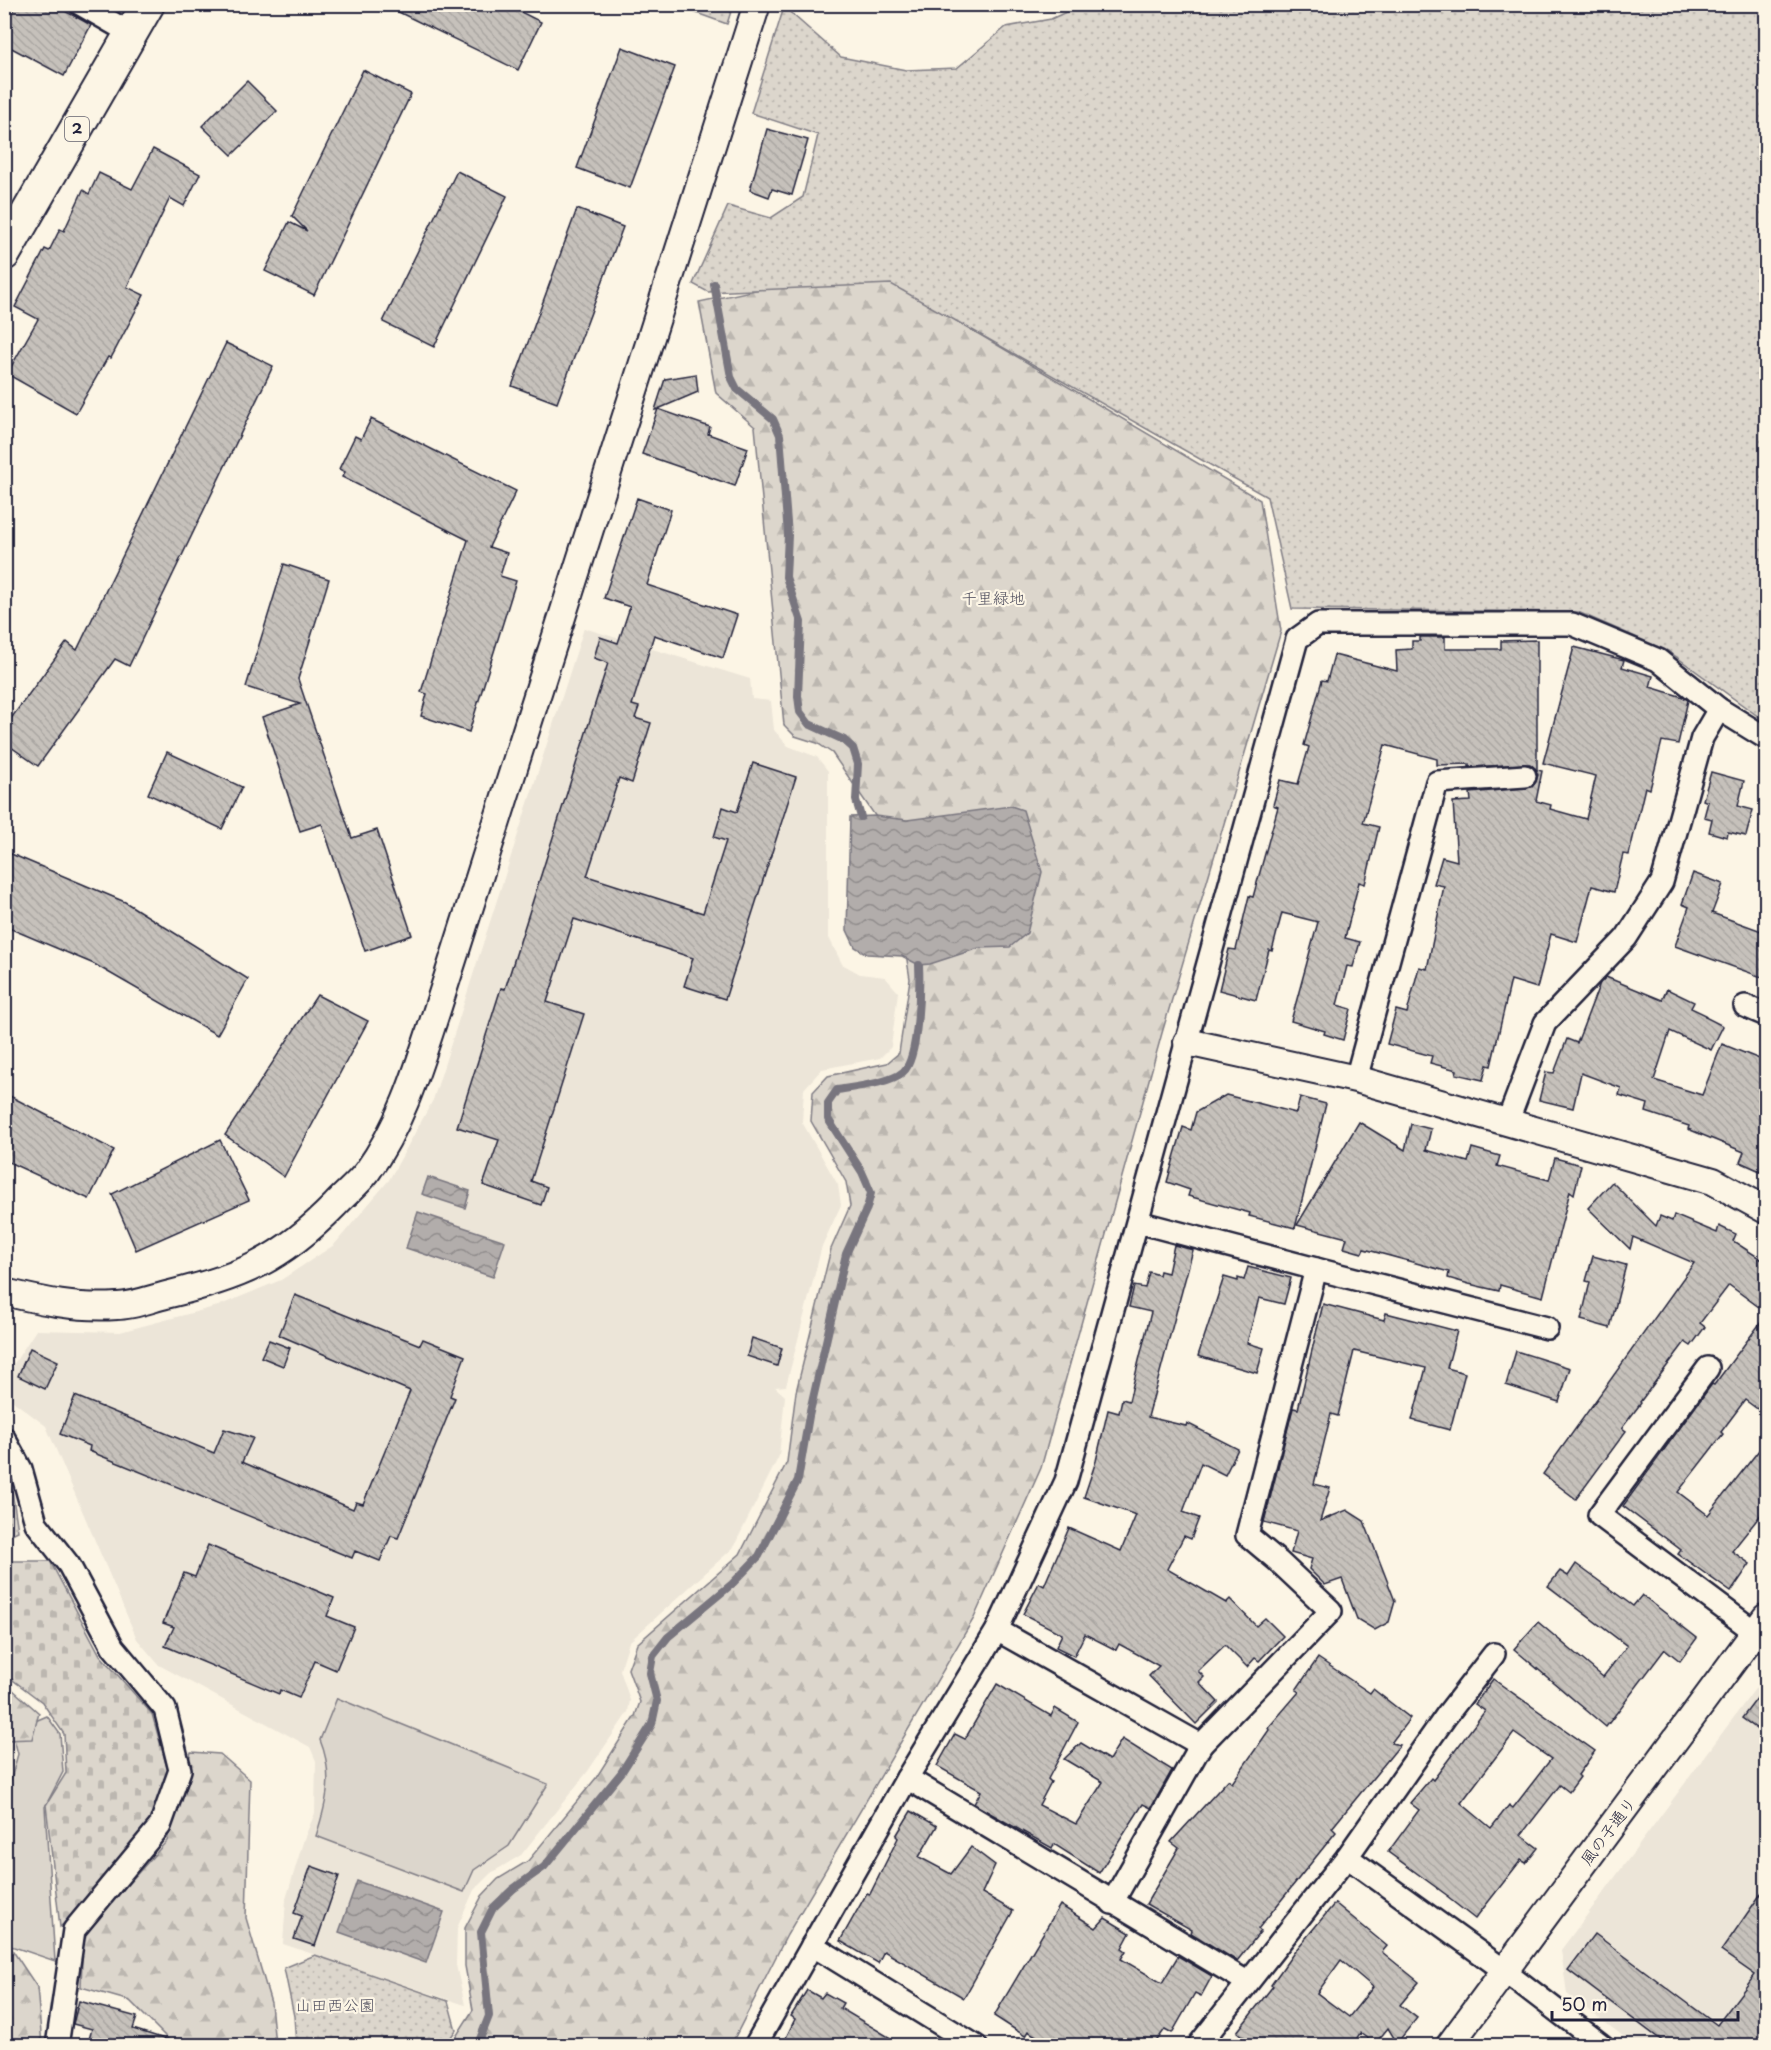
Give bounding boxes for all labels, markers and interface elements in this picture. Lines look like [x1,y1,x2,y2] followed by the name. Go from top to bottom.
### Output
[65,117,89,141] road number: 2
[961,585,1025,609] park label: 千里緑地
[1574,1791,1641,1870] street label: 風の子通り
[1552,1984,1738,2022] scale bar
[1561,1990,1608,2017] text: 50 m
[295,1992,375,2016] park label: 山田西公園

